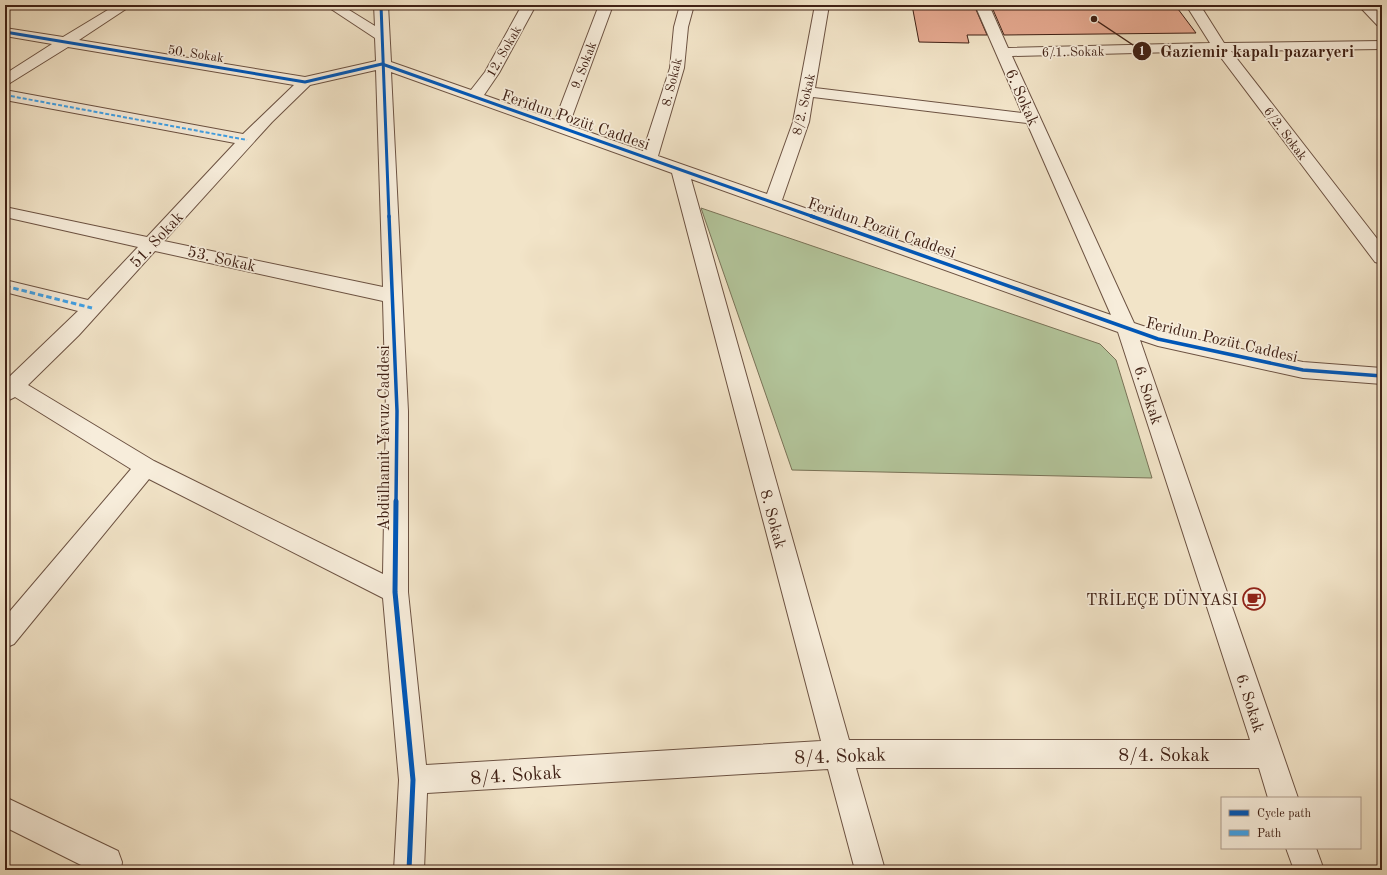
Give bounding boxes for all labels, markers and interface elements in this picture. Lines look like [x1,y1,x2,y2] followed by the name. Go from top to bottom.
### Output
[484,24,524,80] street label: 12. Sokak
[1132,37,1362,66] callout: Gaziemir kapalı pazaryeri
[570,40,599,91] street label: 9. Sokak
[167,44,225,65] street label: 50. Sokak
[1160,44,1354,61] text: Gaziemir kapalı pazaryeri
[1042,45,1105,60] street label: 6/1. Sokak
[1139,46,1145,58] text: 1
[660,57,685,108] street label: 8. Sokak
[1002,67,1041,129] street label: 6. Sokak
[791,72,818,136] street label: 8/2. Sokak
[499,88,651,154] street label: Feridun Pozüt Caddesi
[1261,105,1309,163] street label: 6/2. Sokak
[805,196,957,262] street label: Feridun Pozüt Caddesi
[128,209,187,271] street label: 51. Sokak
[186,244,257,276] street label: 53. Sokak
[1144,316,1299,366] street label: Feridun Pozüt Caddesi
[377,345,393,531] street label: Abdülhamit Yavuz Caddesi
[1130,364,1164,427] street label: 6. Sokak
[756,488,788,551] street label: 8. Sokak
[1241,586,1267,612] cafe icon: TRİLEÇE DÜNYASI
[1086,589,1238,609] place label: TRİLEÇE DÜNYASI
[1232,672,1266,735] street label: 6. Sokak
[794,746,886,769] street label: 8/4. Sokak
[1118,747,1210,766] street label: 8/4. Sokak
[470,764,563,789] street label: 8/4. Sokak
[1221,797,1361,849] legend
[1257,808,1312,820] text: Cycle path
[1257,828,1282,840] text: Path

